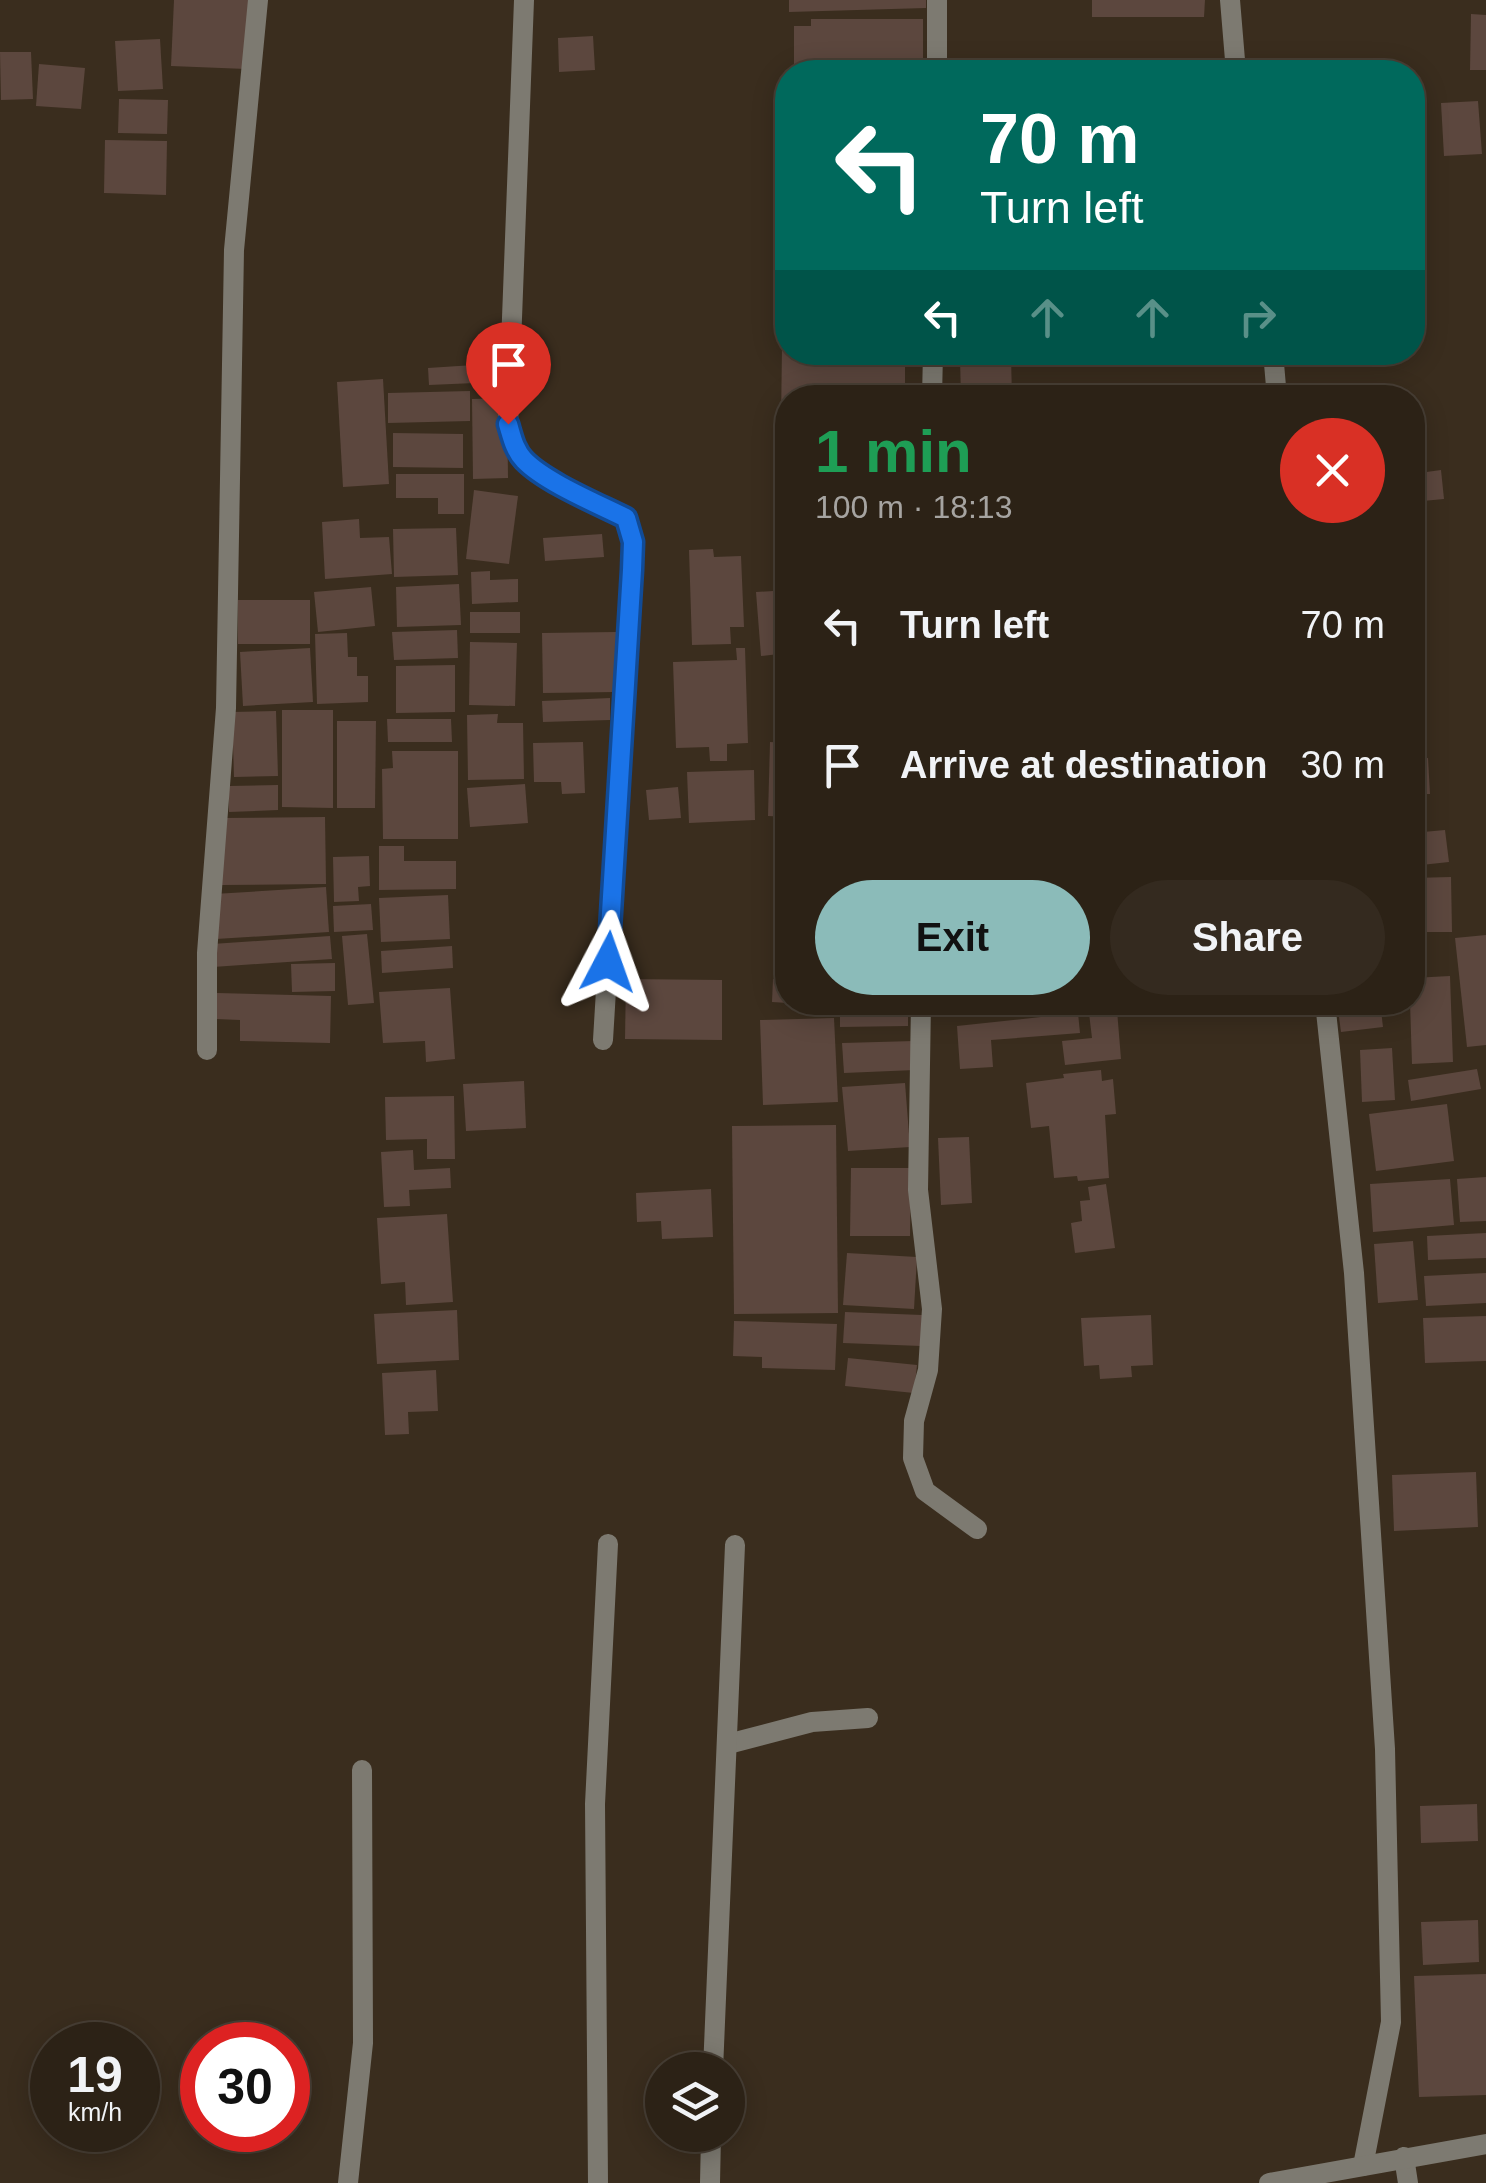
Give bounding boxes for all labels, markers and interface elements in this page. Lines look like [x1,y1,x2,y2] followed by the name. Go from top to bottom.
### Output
[815,100,945,230] icon: left
[980,100,1140,178] text: 70 m
[980,182,1143,233] text: Turn left
[915,290,970,345] icon: left
[1020,290,1075,345] icon: ahead
[1125,290,1180,345] icon: ahead
[1230,290,1285,345] icon: right
[466,322,551,425] pin
[481,337,536,392] icon: arrive
[815,418,972,485] text: 1 min
[1280,418,1385,523] button: close
[815,489,1012,525] text: 100 m · 18:13
[815,598,870,653] icon: left
[900,604,1049,646] text: Turn left
[1301,604,1385,646] text: 70 m
[815,738,870,793] icon: arrive
[900,744,1267,786] text: Arrive at destination
[1301,744,1385,786] text: 30 m
[815,880,1090,995] button: Exit
[1110,880,1385,995] button: Share
[556,910,660,1014] position arrow
[180,2022,310,2152] speed limit sign: 30
[67,2047,123,2103] text: 19
[645,2052,745,2152] map controls
[645,2052,745,2152] button: layers
[68,2098,122,2126] text: km/h

